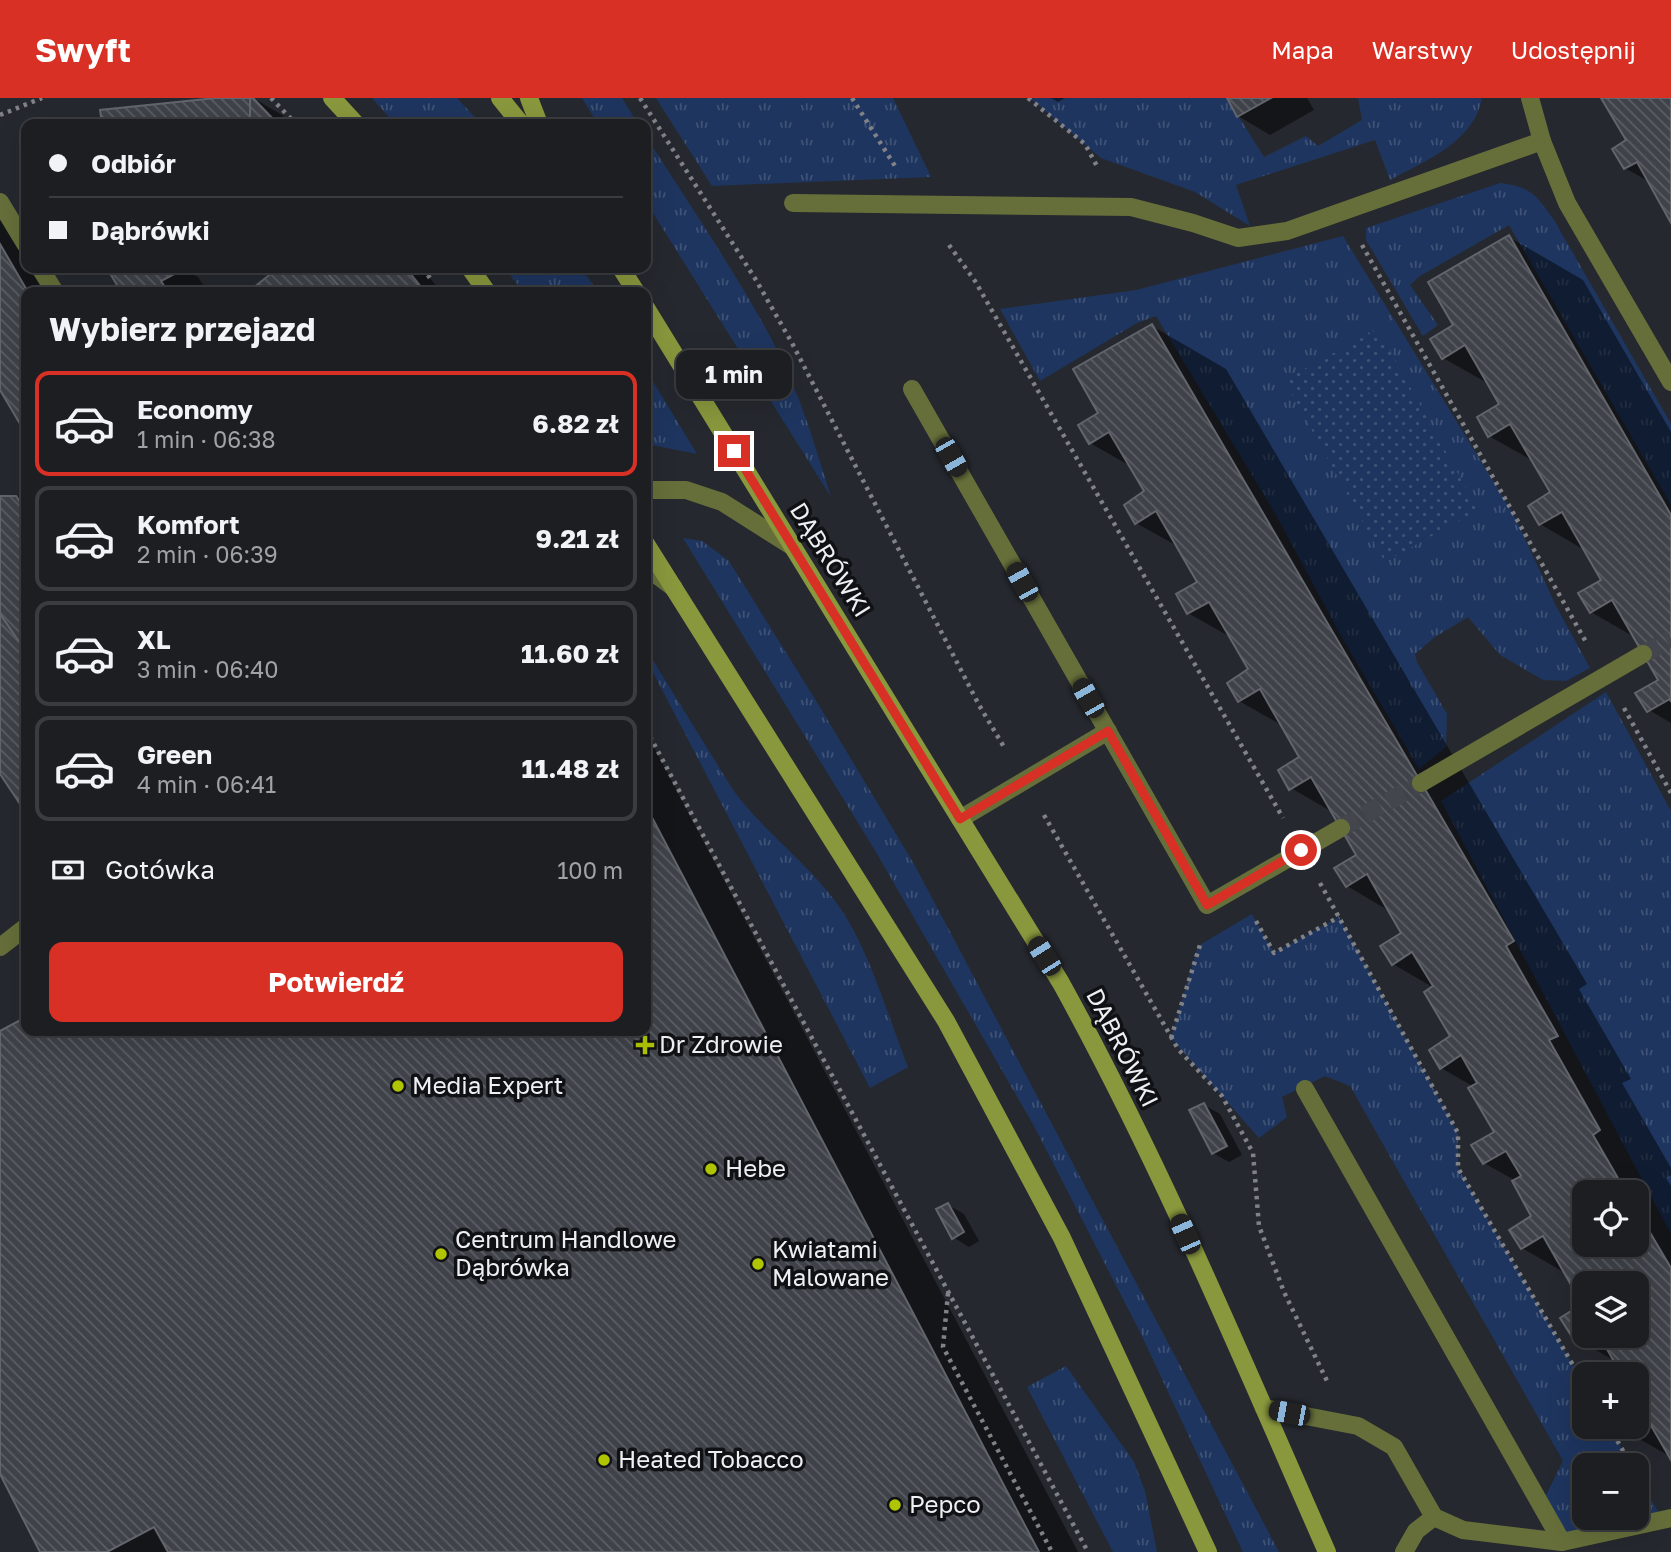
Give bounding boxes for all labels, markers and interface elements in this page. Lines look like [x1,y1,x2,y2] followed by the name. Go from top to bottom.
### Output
[35,30,131,69] text: Swyft
[1271,35,1334,64] text: Mapa
[1372,35,1473,64] text: Warstwy
[1511,35,1636,64] text: Udostępnij
[91,148,176,179] text: Odbiór
[91,215,210,246] text: Dąbrówki
[49,310,315,348] text: Wybierz przejazd
[676,350,792,398] callout: 1 min
[705,360,763,388] text: 1 min
[53,392,116,455] icon: car
[137,394,253,425] text: Economy
[532,408,619,439] text: 6.82 zł
[137,425,276,453] text: 1 min · 06:38
[932,434,971,480] car
[718,435,750,467] route end
[785,497,878,622] street label: DĄBRÓWKI
[53,507,116,570] icon: car
[137,509,240,540] text: Komfort
[535,523,619,554] text: 9.21 zł
[137,540,278,568] text: 2 min · 06:39
[1003,559,1042,605] car
[53,622,116,685] icon: car
[137,624,171,655] text: XL
[521,638,619,669] text: 11.60 zł
[137,655,279,683] text: 3 min · 06:40
[1069,675,1108,721] car
[53,737,116,800] icon: car
[137,739,212,770] text: Green
[521,753,619,784] text: 11.48 zł
[137,770,276,798] text: 4 min · 06:41
[1285,834,1317,866] route start
[49,851,87,889] icon: cash
[105,854,215,885] text: Gotówka
[557,856,623,884] text: 100 m
[1024,933,1065,979] car
[49,942,623,1022] button: Potwierdź
[1081,983,1166,1112] street label: DĄBRÓWKI
[659,1029,783,1058] place label: Dr Zdrowie
[637,1037,653,1053] marker: Dr Zdrowie
[412,1070,563,1099] place label: Media Expert
[390,1078,406,1094] marker: Media Expert
[725,1153,786,1182] place label: Hebe
[703,1161,719,1177] marker: Hebe
[1572,1180,1649,1530] map controls
[1572,1180,1649,1257] button: locate
[1167,1211,1204,1257] car
[455,1224,677,1281] place label: Centrum Handlowe Dąbrówka
[772,1234,889,1291] place label: Kwiatami Malowane
[433,1246,449,1262] marker: Centrum Handlowe Dąbrówka
[750,1256,766,1272] marker: Kwiatami Malowane
[1572,1271,1649,1348] button: layers
[1572,1362,1649,1439] button: +
[1267,1399,1312,1427] car
[618,1444,804,1473] place label: Heated Tobacco
[596,1452,612,1468] marker: Heated Tobacco
[1572,1453,1649,1530] button: −
[909,1489,981,1518] place label: Pepco
[887,1497,903,1513] marker: Pepco

